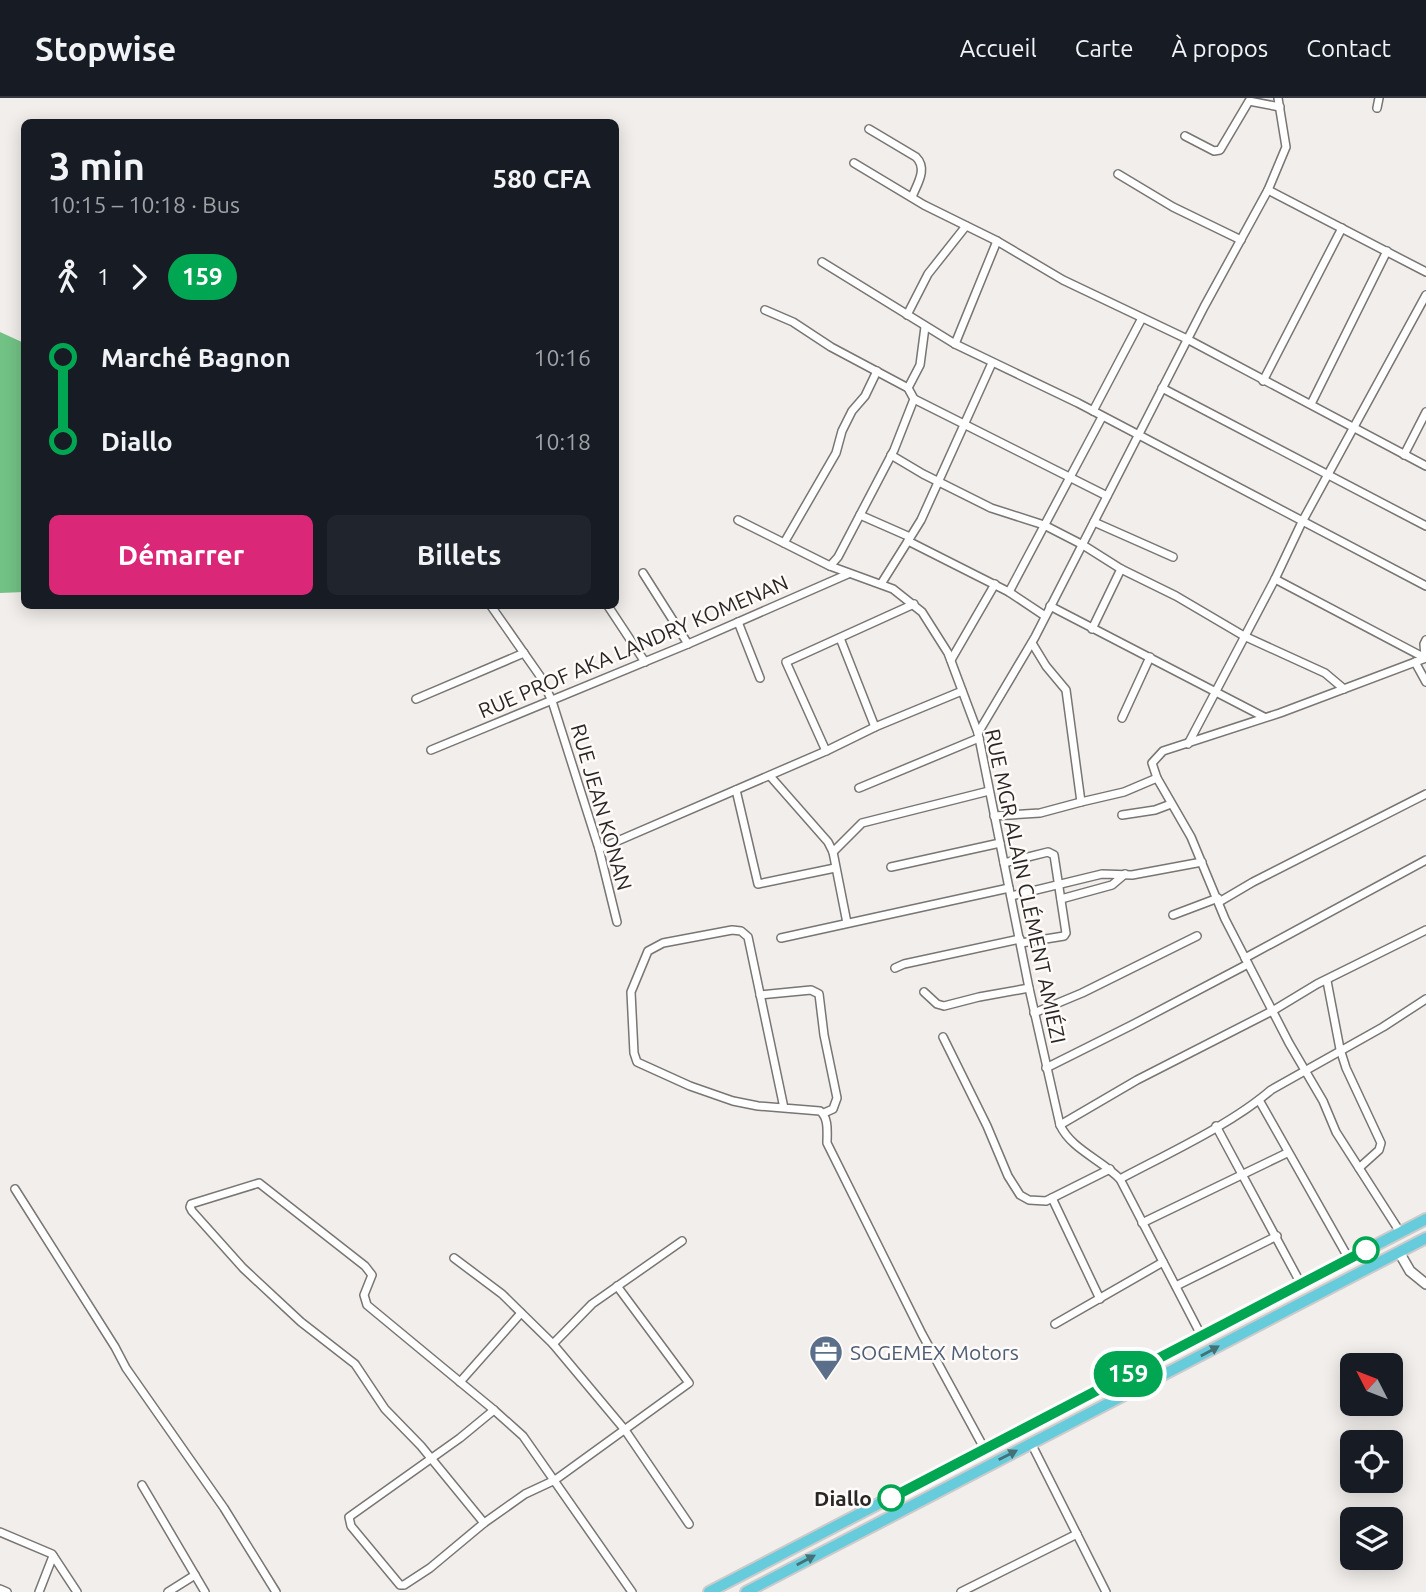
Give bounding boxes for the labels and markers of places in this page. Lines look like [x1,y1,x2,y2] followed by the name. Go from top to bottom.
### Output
[1353,1237,1379,1263] unlabelled marker
[807,1333,845,1382] office icon: SOGEMEX Motors
[850,1340,1019,1364] place label: SOGEMEX Motors
[878,1485,904,1511] marker: Diallo
[814,1486,872,1510] place label: Diallo

